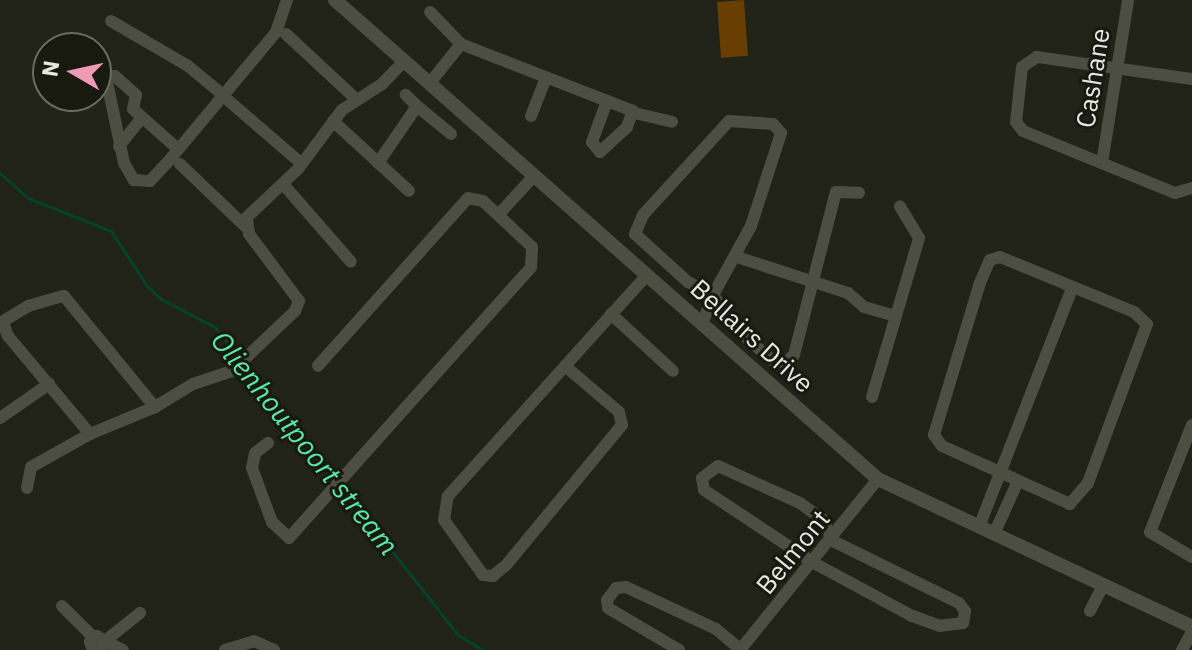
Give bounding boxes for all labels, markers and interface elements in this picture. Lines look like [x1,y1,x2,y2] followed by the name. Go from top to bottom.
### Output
[1070,26,1116,130] street label: Cashane
[32,32,112,112] north arrow
[34,58,65,79] text: N
[684,273,820,399] street label: Bellairs Drive
[204,324,406,562] water label: Olienhoutpoort stream
[750,504,836,600] street label: Belmont

